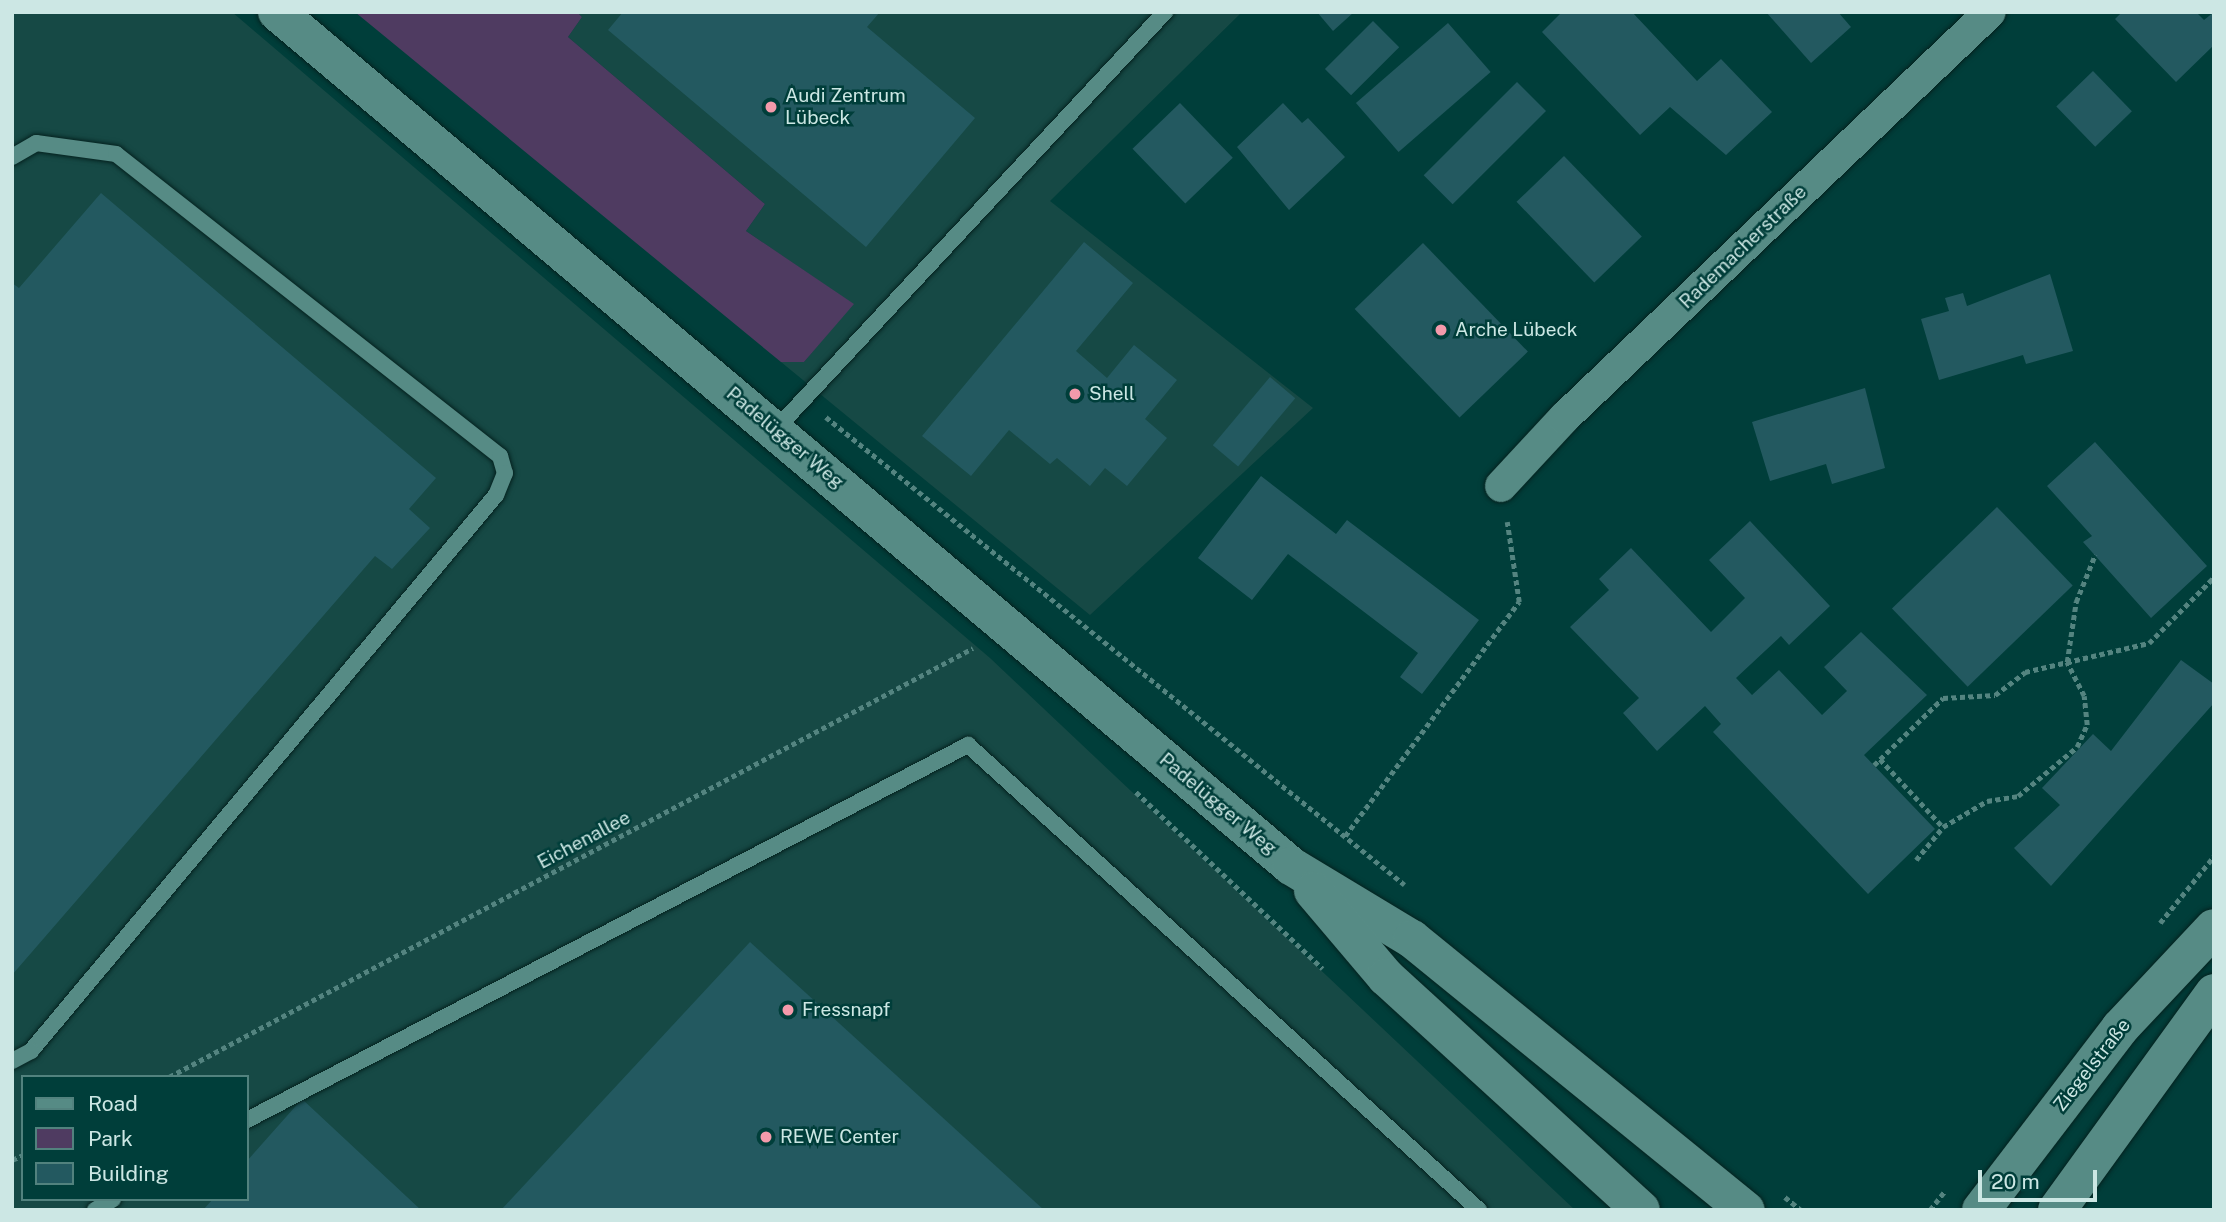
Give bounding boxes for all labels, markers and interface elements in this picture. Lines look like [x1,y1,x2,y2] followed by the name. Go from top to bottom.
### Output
[785,85,906,129] place label: Audi Zentrum Lübeck
[763,99,779,115] marker: Audi Zentrum Lübeck
[1675,181,1811,313] street label: Rademacherstraße
[1455,319,1577,341] place label: Arche Lübeck
[1433,322,1449,338] marker: Arche Lübeck
[722,382,848,494] street label: Padelügger Weg
[1089,383,1135,405] place label: Shell
[1067,386,1083,402] marker: Shell
[1155,748,1281,860] street label: Padelügger Weg
[534,806,634,874] street label: Eichenallee
[802,999,890,1021] place label: Fressnapf
[780,1002,796,1018] marker: Fressnapf
[2049,1014,2135,1116] street label: Ziegelstraße
[21,1075,248,1201] legend
[88,1091,138,1116] text: Road
[88,1126,133,1151] text: Park
[780,1126,899,1148] place label: REWE Center
[758,1129,774,1145] marker: REWE Center
[1981,1156,2100,1200] scale bar
[88,1161,169,1186] text: Building
[1991,1169,2040,1194] text: 20 m

